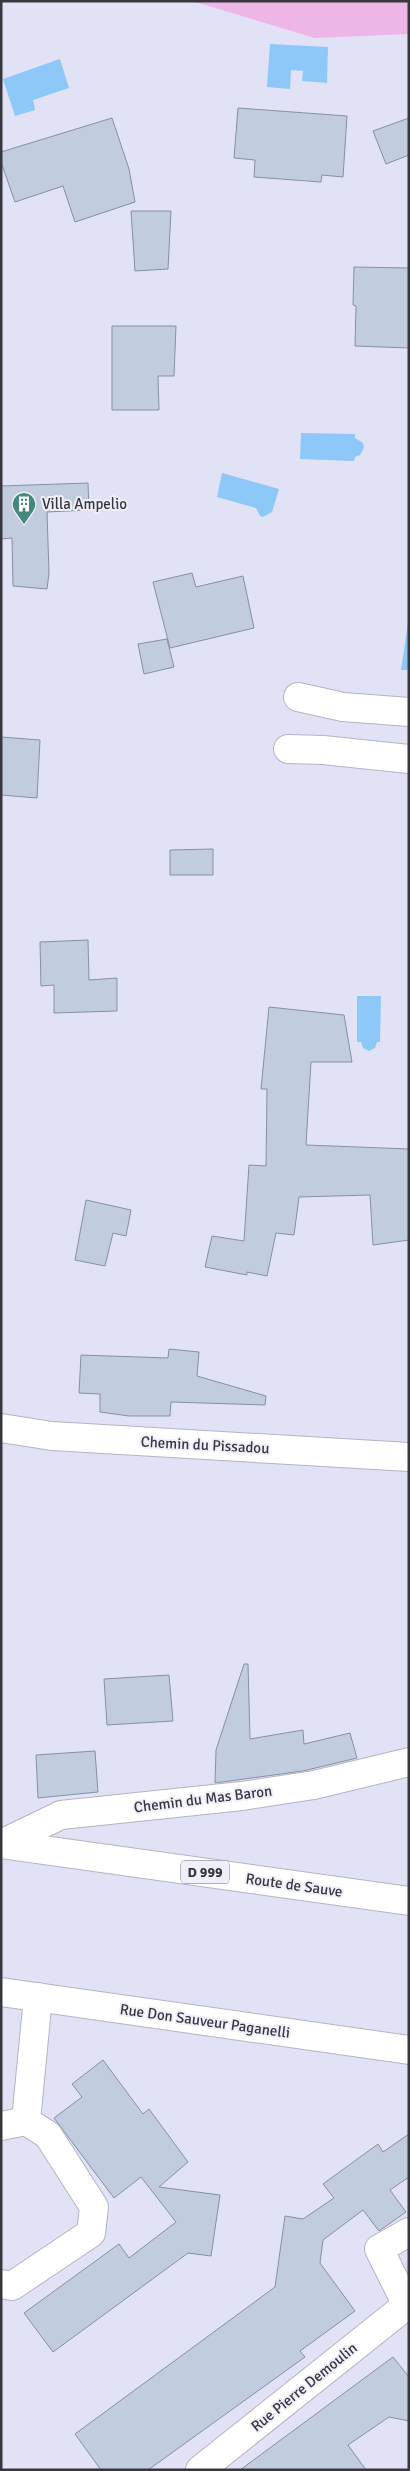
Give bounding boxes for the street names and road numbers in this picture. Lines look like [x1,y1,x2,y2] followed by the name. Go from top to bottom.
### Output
[140,1433,270,1457] street label: Chemin du Pissadou
[133,1782,273,1816] street label: Chemin du Mas Baron
[181,1860,229,1884] road number: D 999
[244,1869,344,1901] street label: Route de Sauve
[119,2000,291,2042] street label: Rue Don Sauveur Paganelli
[247,2339,361,2435] street label: Rue Pierre Demoulin

